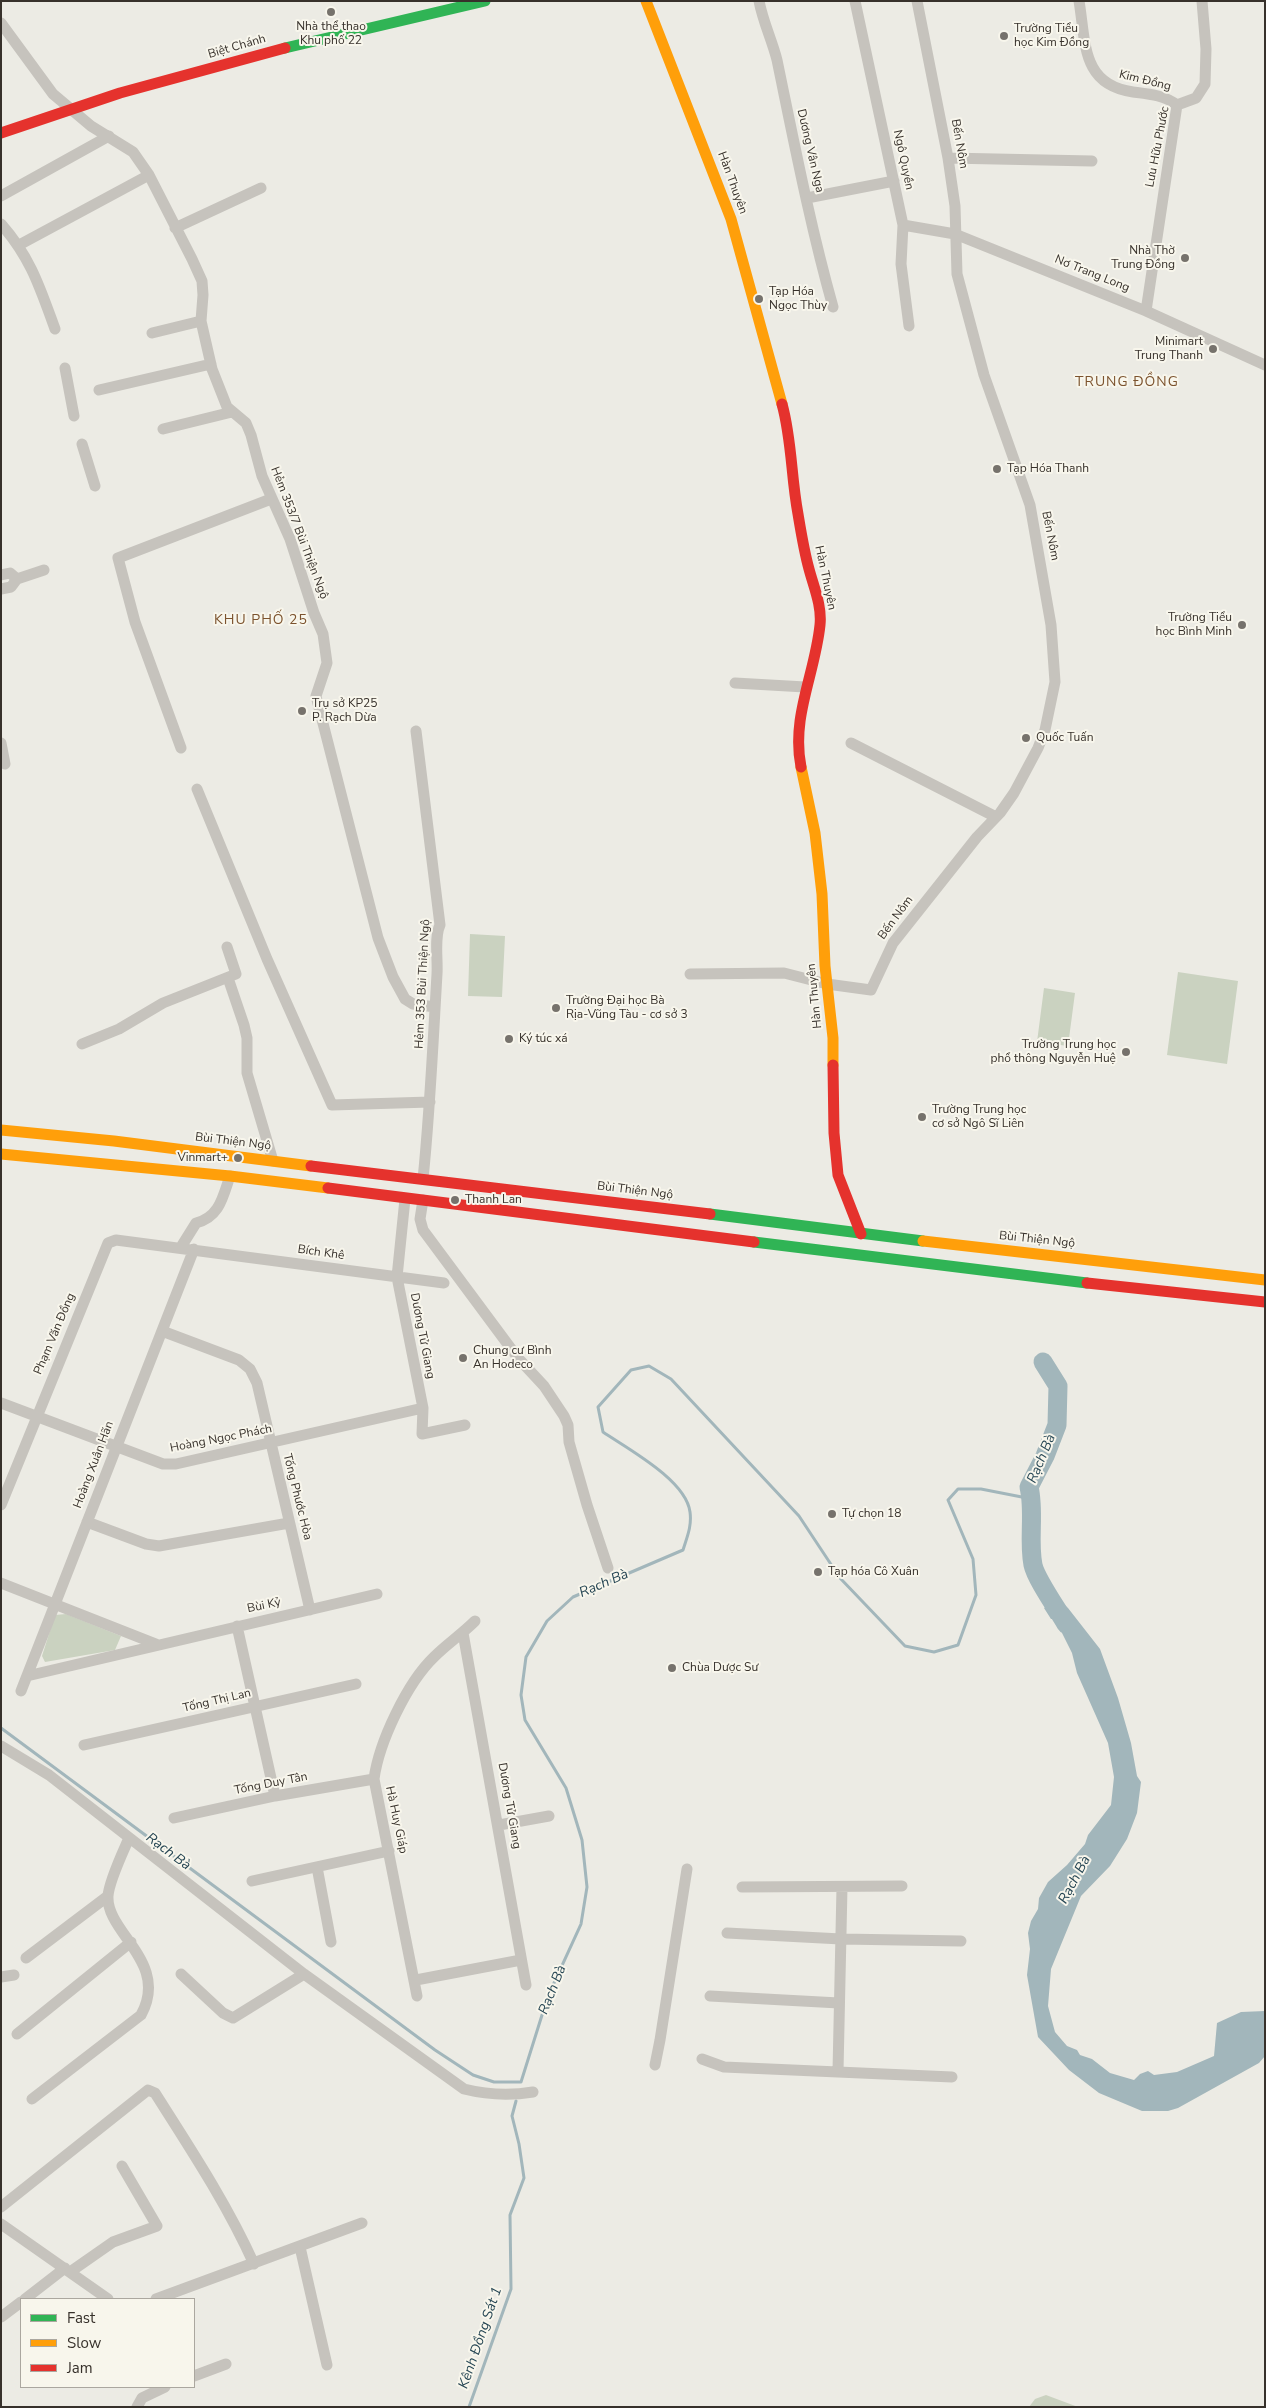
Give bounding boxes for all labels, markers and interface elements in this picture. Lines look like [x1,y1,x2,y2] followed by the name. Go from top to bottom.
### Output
[325,6,337,18] marker: Nhà thể thao Khu phố 22
[296,20,366,48] place label: Nhà thể thao Khu phố 22
[1014,22,1089,50] place label: Trường Tiểu học Kim Đồng
[998,30,1010,42] marker: Trường Tiểu học Kim Đồng
[206,32,268,62] street label: Biệt Chánh
[1118,68,1172,94] street label: Kim Đồng
[1143,105,1173,189] street label: Lưu Hữu Phước
[793,108,827,194] street label: Dương Vân Nga
[948,118,970,170] street label: Bến Nôm
[890,129,916,191] street label: Ngô Quyền
[714,150,750,216] street label: Hàn Thuyên
[1111,244,1175,272] place label: Nhà Thờ Trung Đồng
[1052,252,1132,296] street label: Nơ Trang Long
[1179,252,1191,264] marker: Nhà Thờ Trung Đồng
[769,285,827,313] place label: Tạp Hóa Ngọc Thùy
[753,293,765,305] marker: Tạp Hóa Ngọc Thùy
[1135,335,1203,363] place label: Minimart Trung Thanh
[1207,343,1219,355] marker: Minimart Trung Thanh
[1074,375,1180,391] district label: TRUNG ĐỒNG
[1007,462,1089,476] place label: Tạp Hóa Thanh
[991,463,1003,475] marker: Tạp Hóa Thanh
[267,465,331,601] street label: Hẻm 353/7 Bùi Thiện Ngộ
[1038,510,1062,562] street label: Bến Nôm
[811,544,839,612] street label: Hàn Thuyên
[1156,611,1232,639] place label: Trường Tiểu học Bình Minh
[213,613,309,629] district label: KHU PHỐ 25
[1236,619,1248,631] marker: Trường Tiểu học Bình Minh
[312,697,377,725] place label: Trụ sở KP25 P. Rạch Dừa
[296,705,308,717] marker: Trụ sở KP25 P. Rạch Dừa
[1036,731,1094,745] place label: Quốc Tuấn
[1020,732,1032,744] marker: Quốc Tuấn
[875,893,917,943] street label: Bến Nôm
[412,919,434,1049] street label: Hẻm 353 Bùi Thiện Ngộ
[804,963,826,1029] street label: Hàn Thuyên
[566,994,688,1022] place label: Trường Đại học Bà Rịa-Vũng Tàu - cơ sở 3
[550,1002,562,1014] marker: Trường Đại học Bà Rịa-Vũng Tàu - cơ sở 3
[519,1032,568,1046] place label: Ký túc xá
[503,1033,515,1045] marker: Ký túc xá
[991,1038,1116,1066] place label: Trường Trung học phổ thông Nguyễn Huệ
[1120,1046,1132,1058] marker: Trường Trung học phổ thông Nguyễn Huệ
[932,1103,1026,1131] place label: Trường Trung học cơ sở Ngô Sĩ Liên
[916,1111,928,1123] marker: Trường Trung học cơ sở Ngô Sĩ Liên
[194,1130,272,1154] street label: Bùi Thiện Ngộ
[177,1151,228,1165] place label: Vinmart+
[232,1152,244,1164] marker: Vinmart+
[596,1179,674,1203] street label: Bùi Thiện Ngộ
[465,1193,522,1207] place label: Thanh Lan
[449,1194,461,1206] marker: Thanh Lan
[998,1229,1076,1251] street label: Bùi Thiện Ngộ
[297,1243,345,1263] street label: Bích Khê
[31,1291,79,1377] street label: Phạm Văn Đồng
[407,1292,437,1380] street label: Dương Tử Giang
[473,1344,551,1372] place label: Chung cư Bình An Hodeco
[457,1352,469,1364] marker: Chung cư Bình An Hodeco
[71,1419,117,1511] street label: Hoàng Xuân Hãn
[169,1422,273,1456] street label: Hoàng Ngọc Phách
[1024,1432,1060,1486] water label: Rạch Bà
[279,1452,315,1542] street label: Tống Phước Hòa
[842,1507,902,1521] place label: Tự chọn 18
[826,1508,838,1520] marker: Tự chọn 18
[828,1565,919,1579] place label: Tạp hóa Cô Xuân
[577,1566,631,1602] water label: Rạch Bà
[812,1566,824,1578] marker: Tạp hóa Cô Xuân
[246,1595,282,1617] street label: Bùi Kỷ
[682,1661,758,1675] place label: Chùa Dược Sư
[666,1662,678,1674] marker: Chùa Dược Sư
[182,1686,252,1716] street label: Tống Thị Lan
[494,1762,524,1850] street label: Dương Tử Giang
[233,1770,309,1798] street label: Tống Duy Tân
[382,1785,410,1855] street label: Hà Huy Giáp
[142,1830,194,1874] water label: Rạch Bà
[1055,1853,1095,1907] water label: Rạch Bà
[536,1963,570,2017] water label: Rạch Bà
[456,2285,506,2391] water label: Kênh Đồng Sát 1
[20,2298,195,2388] legend
[67,2308,95,2328] text: Fast
[67,2333,101,2353] text: Slow
[67,2358,93,2378] text: Jam

